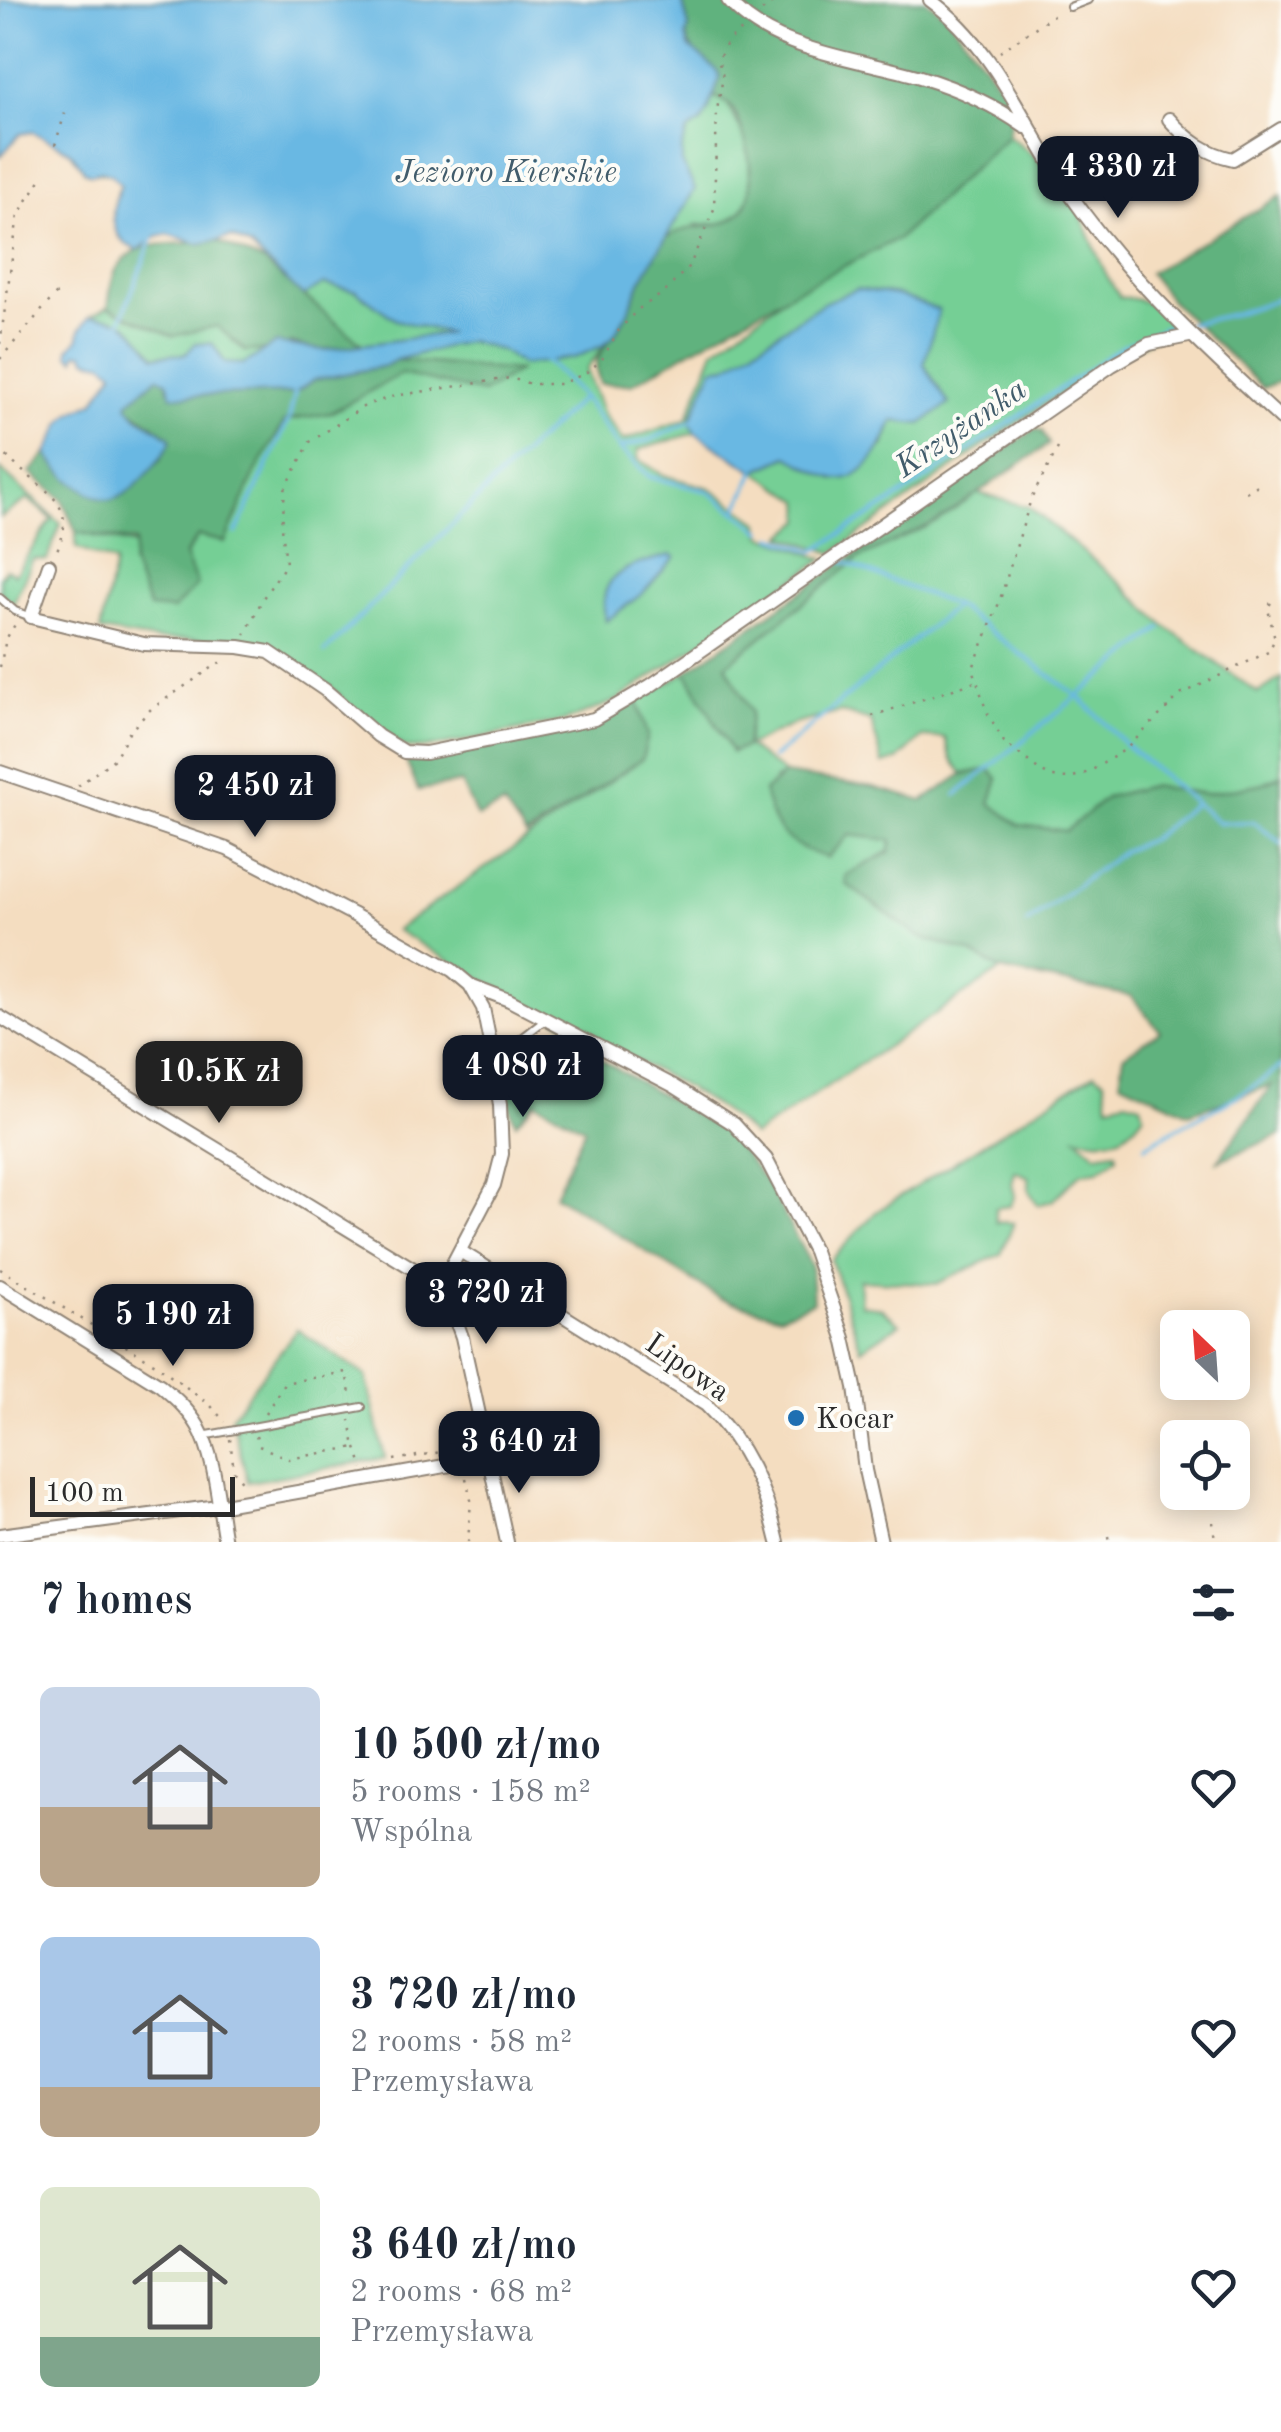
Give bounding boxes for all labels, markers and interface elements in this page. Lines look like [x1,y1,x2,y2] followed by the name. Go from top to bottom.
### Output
[1015,136,1221,221] pin: 4 330 zł
[1060,152,1176,184] text: 4 330 zł
[395,158,617,190] water label: Jezioro Kierskie
[889,374,1033,485] water label: Krzyżanka
[152,755,358,840] pin: 2 450 zł
[197,771,313,803] text: 2 450 zł
[420,1035,626,1120] pin: 4 080 zł
[116,1041,322,1126] pin: 10.5K zł
[465,1051,581,1083] text: 4 080 zł
[158,1057,280,1089] text: 10.5K zł
[383,1262,589,1347] pin: 3 720 zł
[428,1278,544,1310] text: 3 720 zł
[70,1284,276,1369] pin: 5 190 zł
[115,1300,231,1332] text: 5 190 zł
[1160,1310,1250,1400] north arrow
[1160,1310,1250,1510] map controls
[639,1329,735,1408] street label: Lipowa
[816,1405,894,1435] place label: Kocar
[785,1407,807,1429] marker: Kocar
[416,1411,622,1496] pin: 3 640 zł
[1160,1420,1250,1510] button: locate
[461,1427,577,1459] text: 3 640 zł
[30,1472,235,1516] scale bar
[45,1480,124,1508] text: 100 m
[1186,1575,1241,1630] icon: filters
[40,1581,192,1623] text: 7 homes
[350,1726,601,1768] text: 10 500 zł/mo
[120,1727,240,1847] icon: home
[1186,1760,1241,1815] icon: heart
[350,1777,591,1809] text: 5 rooms · 158 m²
[350,1817,472,1849] text: Wspólna
[350,1976,577,2018] text: 3 720 zł/mo
[120,1977,240,2097] icon: home
[1186,2010,1241,2065] icon: heart
[350,2027,572,2059] text: 2 rooms · 58 m²
[350,2067,533,2099] text: Przemysława
[350,2226,577,2268] text: 3 640 zł/mo
[120,2227,240,2347] icon: home
[1186,2260,1241,2315] icon: heart
[350,2277,572,2309] text: 2 rooms · 68 m²
[350,2317,533,2349] text: Przemysława

